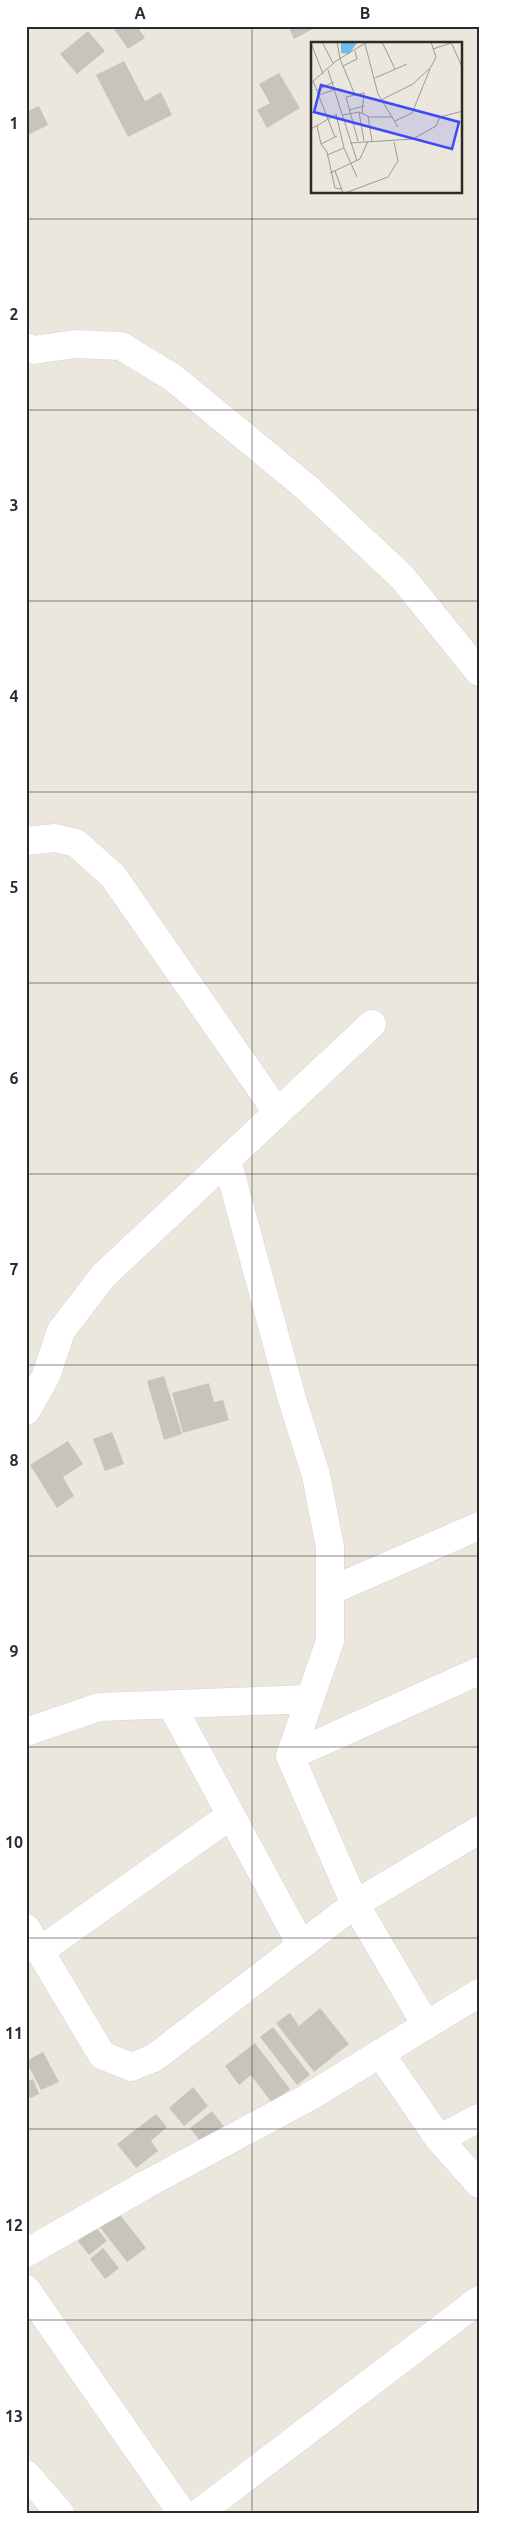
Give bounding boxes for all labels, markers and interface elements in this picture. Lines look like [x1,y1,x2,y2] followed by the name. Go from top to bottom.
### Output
[134,4,146,22] text: A
[360,4,370,22] text: B
[311,42,462,194] inset map
[9,114,19,132] text: 1
[9,305,19,323] text: 2
[9,496,19,514] text: 3
[9,687,19,705] text: 4
[9,878,19,896] text: 5
[9,1069,19,1087] text: 6
[9,1260,19,1278] text: 7
[9,1451,19,1469] text: 8
[9,1642,19,1660] text: 9
[5,1833,23,1851] text: 10
[5,2024,23,2042] text: 11
[5,2216,23,2234] text: 12
[5,2407,23,2425] text: 13

